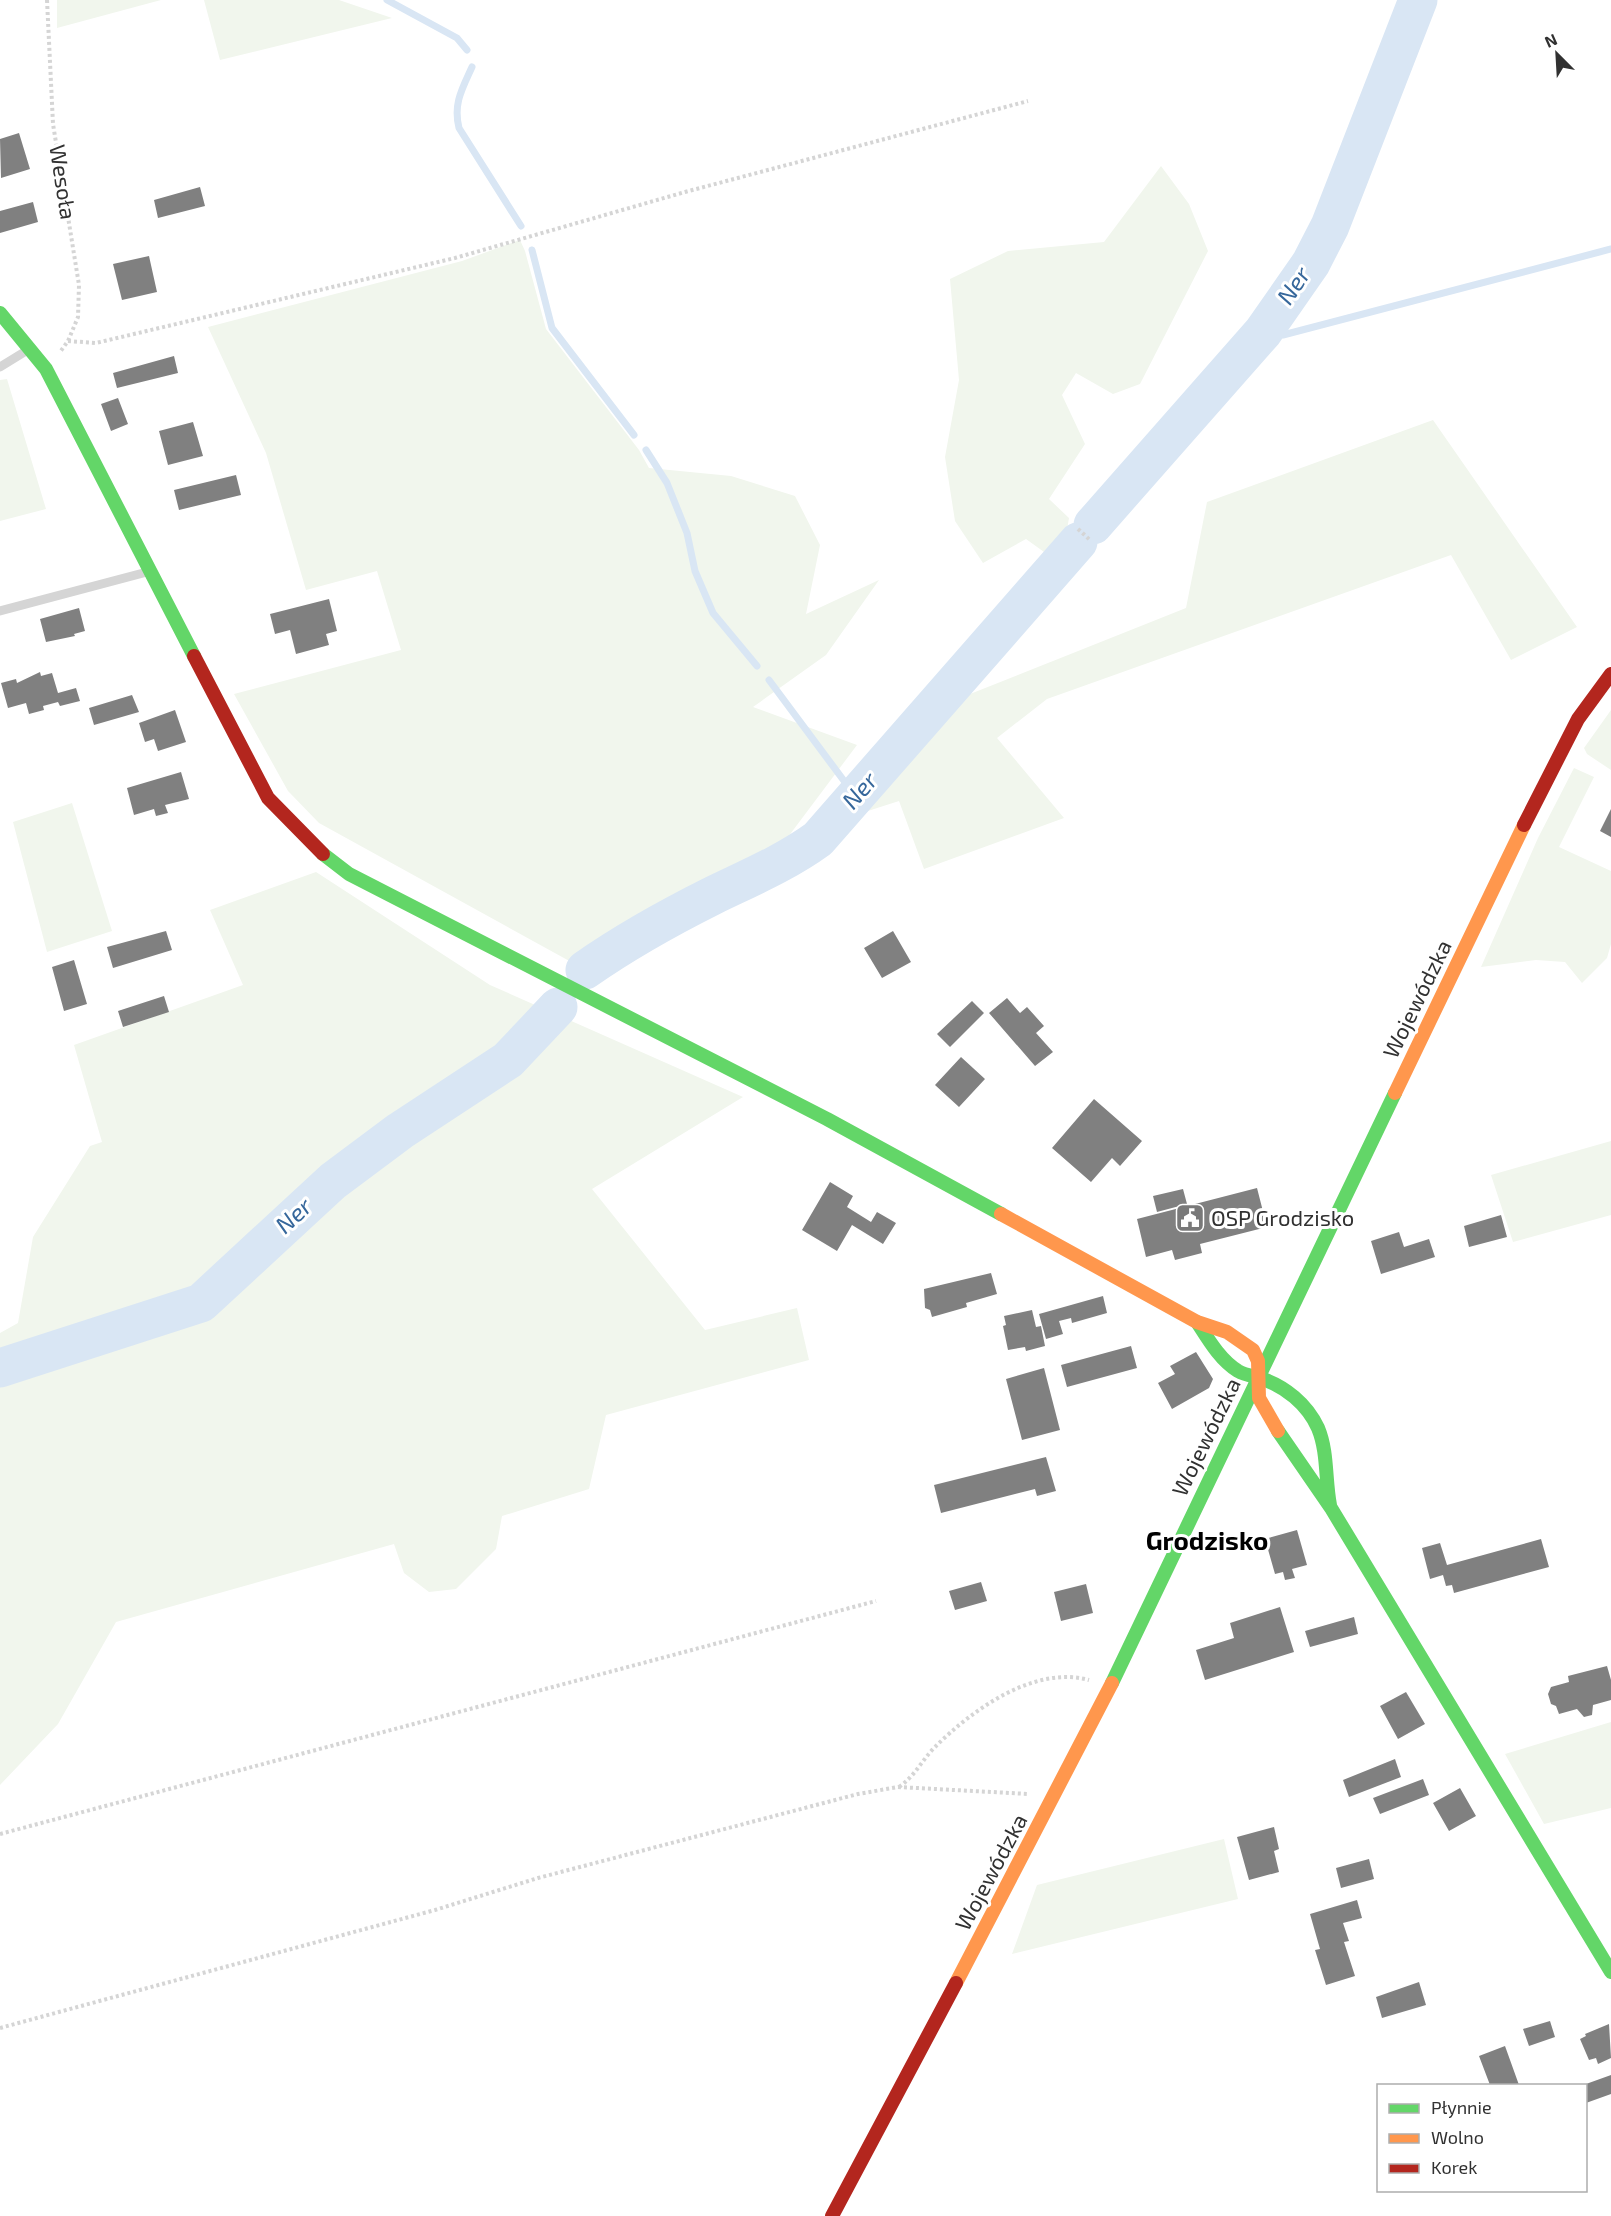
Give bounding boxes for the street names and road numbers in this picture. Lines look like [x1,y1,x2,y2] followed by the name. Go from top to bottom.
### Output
[45,143,83,221] street label: Wesoła
[1376,935,1457,1062] street label: Wojewódzka
[1165,1373,1246,1500] street label: Wojewódzka
[949,1809,1033,1935] street label: Wojewódzka

